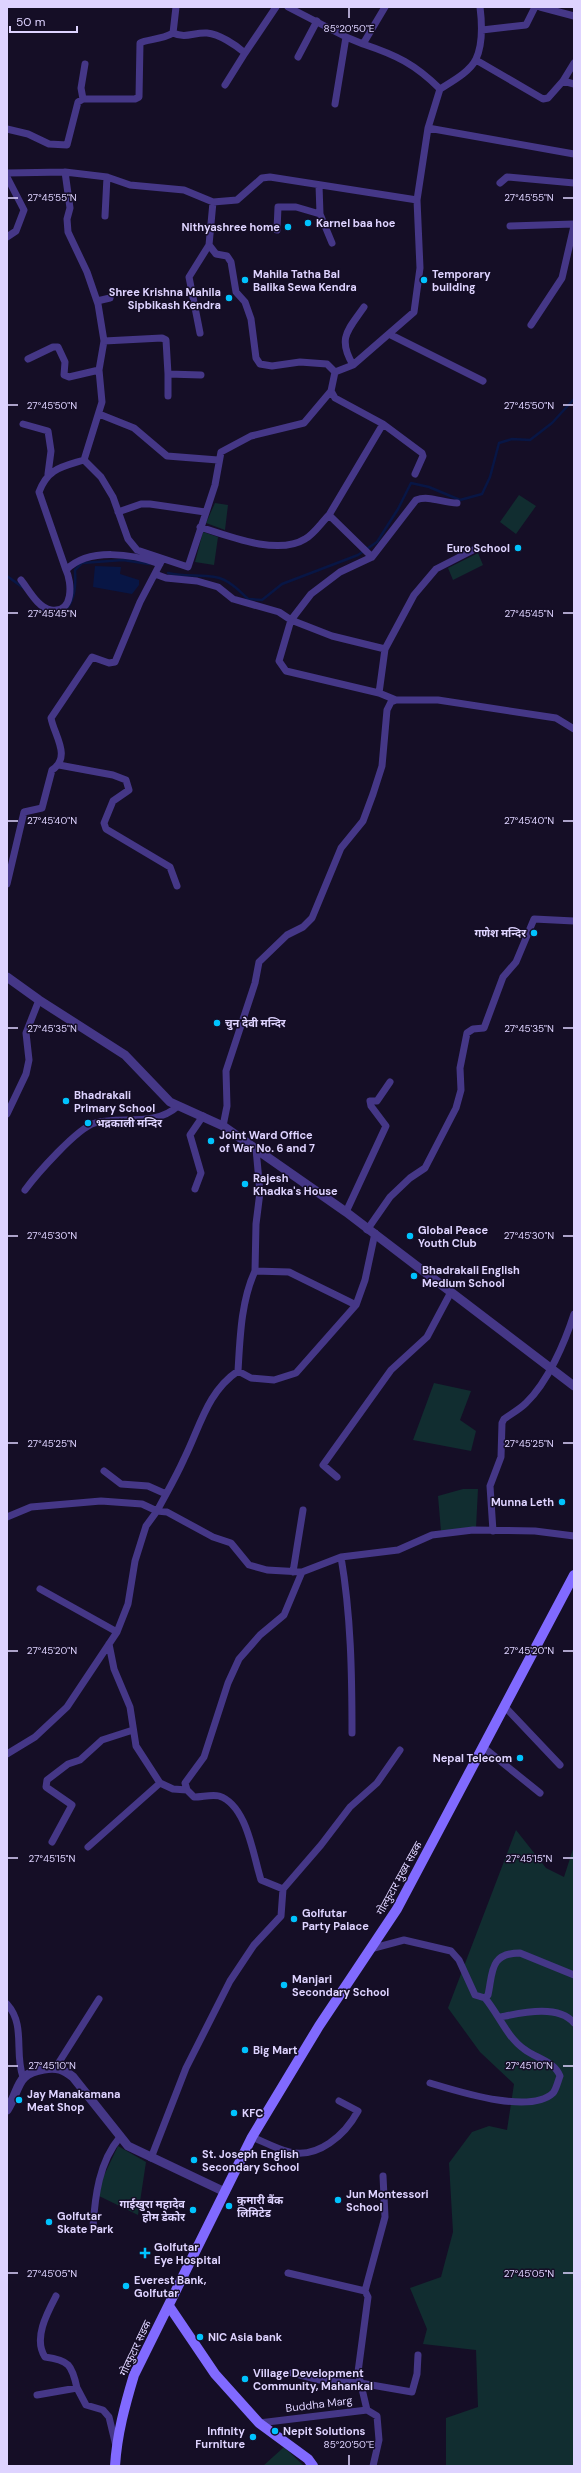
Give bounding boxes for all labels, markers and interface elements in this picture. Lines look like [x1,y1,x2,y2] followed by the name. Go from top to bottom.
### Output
[10,8,77,34] scale bar
[16,14,45,30] text: 50 m
[324,22,375,35] text: 85°20'50"E
[27,191,77,204] text: 27°45'55"N
[504,191,554,204] text: 27°45'55"N
[316,216,396,230] place label: Karnel baa hoe
[303,218,313,228] marker: Karnel baa hoe
[182,220,280,234] place label: Nithyashree home
[283,222,293,232] marker: Nithyashree home
[253,267,357,294] place label: Mahila Tatha Bal Balika Sewa Kendra
[432,267,491,294] place label: Temporary building
[240,275,250,285] marker: Mahila Tatha Bal Balika Sewa Kendra
[419,275,429,285] marker: Temporary building
[109,285,221,312] place label: Shree Krishna Mahila Sipbikash Kendra
[224,293,234,303] marker: Shree Krishna Mahila Sipbikash Kendra
[27,399,77,412] text: 27°45'50"N
[504,399,554,412] text: 27°45'50"N
[447,541,510,555] place label: Euro School
[513,543,523,553] marker: Euro School
[27,607,77,620] text: 27°45'45"N
[504,607,554,620] text: 27°45'45"N
[27,814,77,827] text: 27°45'40"N
[504,814,554,827] text: 27°45'40"N
[474,926,527,940] place label: गणेश मन्दिर
[529,928,539,938] marker: गणेश मन्दिर
[225,1016,287,1031] place label: चुन देवी मन्दिर
[212,1018,222,1028] marker: चुन देवी मन्दिर
[27,1022,77,1035] text: 27°45'35"N
[504,1022,554,1035] text: 27°45'35"N
[74,1088,155,1115] place label: Bhadrakali Primary School
[61,1096,71,1106] marker: Bhadrakali Primary School
[96,1116,163,1130] place label: भद्रकाली मन्दिर
[83,1118,93,1128] marker: भद्रकाली मन्दिर
[219,1128,315,1155] place label: Joint Ward Office of War No. 6 and 7
[206,1136,216,1146] marker: Joint Ward Office of War No. 6 and 7
[253,1171,338,1198] place label: Rajesh Khadka's House
[240,1179,250,1189] marker: Rajesh Khadka's House
[418,1223,489,1250] place label: Global Peace Youth Club
[27,1229,77,1242] text: 27°45'30"N
[504,1229,554,1242] text: 27°45'30"N
[405,1231,415,1241] marker: Global Peace Youth Club
[422,1263,520,1290] place label: Bhadrakali English Medium School
[409,1271,419,1281] marker: Bhadrakali English Medium School
[27,1437,77,1450] text: 27°45'25"N
[504,1437,554,1450] text: 27°45'25"N
[491,1495,554,1509] place label: Munna Leth
[557,1497,567,1507] marker: Munna Leth
[27,1644,77,1657] text: 27°45'20"N
[504,1644,554,1657] text: 27°45'20"N
[433,1751,512,1765] place label: Nepal Telecom
[515,1753,525,1763] marker: Nepal Telecom
[373,1838,425,1917] street label: गोल्फुटार मुख्य सडक
[29,1852,75,1865] text: 27°45'15"N
[506,1852,552,1865] text: 27°45'15"N
[302,1906,369,1933] place label: Golfutar Party Palace
[289,1914,299,1924] marker: Golfutar Party Palace
[292,1972,389,1999] place label: Manjari Secondary School
[279,1980,289,1990] marker: Manjari Secondary School
[253,2043,298,2057] place label: Big Mart
[240,2045,250,2055] marker: Big Mart
[28,2059,76,2072] text: 27°45'10"N
[505,2059,553,2072] text: 27°45'10"N
[27,2087,120,2114] place label: Jay Manakamana Meat Shop
[14,2095,24,2105] marker: Jay Manakamana Meat Shop
[242,2106,263,2120] place label: KFC
[229,2108,239,2118] marker: KFC
[202,2147,299,2174] place label: St. Joseph English Secondary School
[189,2155,199,2165] marker: St. Joseph English Secondary School
[346,2187,429,2214] place label: Jun Montessori School
[237,2193,284,2220] place label: कुमारी बैंक लिमिटेड
[333,2195,343,2205] marker: Jun Montessori School
[119,2197,186,2224] place label: गाईखुरा महादेव होम डेकोर
[224,2201,234,2211] marker: कुमारी बैंक लिमिटेड
[188,2205,198,2215] marker: गाईखुरा महादेव होम डेकोर
[57,2209,114,2236] place label: Golfutar Skate Park
[44,2217,54,2227] marker: Golfutar Skate Park
[154,2240,221,2267] place label: Golfutar Eye Hospital
[139,2247,151,2259] marker: Golfutar Eye Hospital
[27,2267,77,2280] text: 27°45'05"N
[504,2267,554,2280] text: 27°45'05"N
[134,2273,207,2300] place label: Everest Bank, Golfutar
[121,2281,131,2291] marker: Everest Bank, Golfutar
[116,2317,154,2378] street label: गोल्फुटार सडक
[208,2330,283,2344] place label: NIC Asia bank
[195,2332,205,2342] marker: NIC Asia bank
[253,2366,373,2393] place label: Village Development Community, Mahankal
[240,2374,250,2384] marker: Village Development Community, Mahankal
[285,2393,353,2415] street label: Buddha Marg
[195,2424,245,2451] place label: Infinity Furniture
[283,2424,366,2438] place label: Nepit Solutions
[270,2426,280,2436] marker: Nepit Solutions
[248,2432,258,2442] marker: Infinity Furniture
[324,2438,375,2451] text: 85°20'50"E

